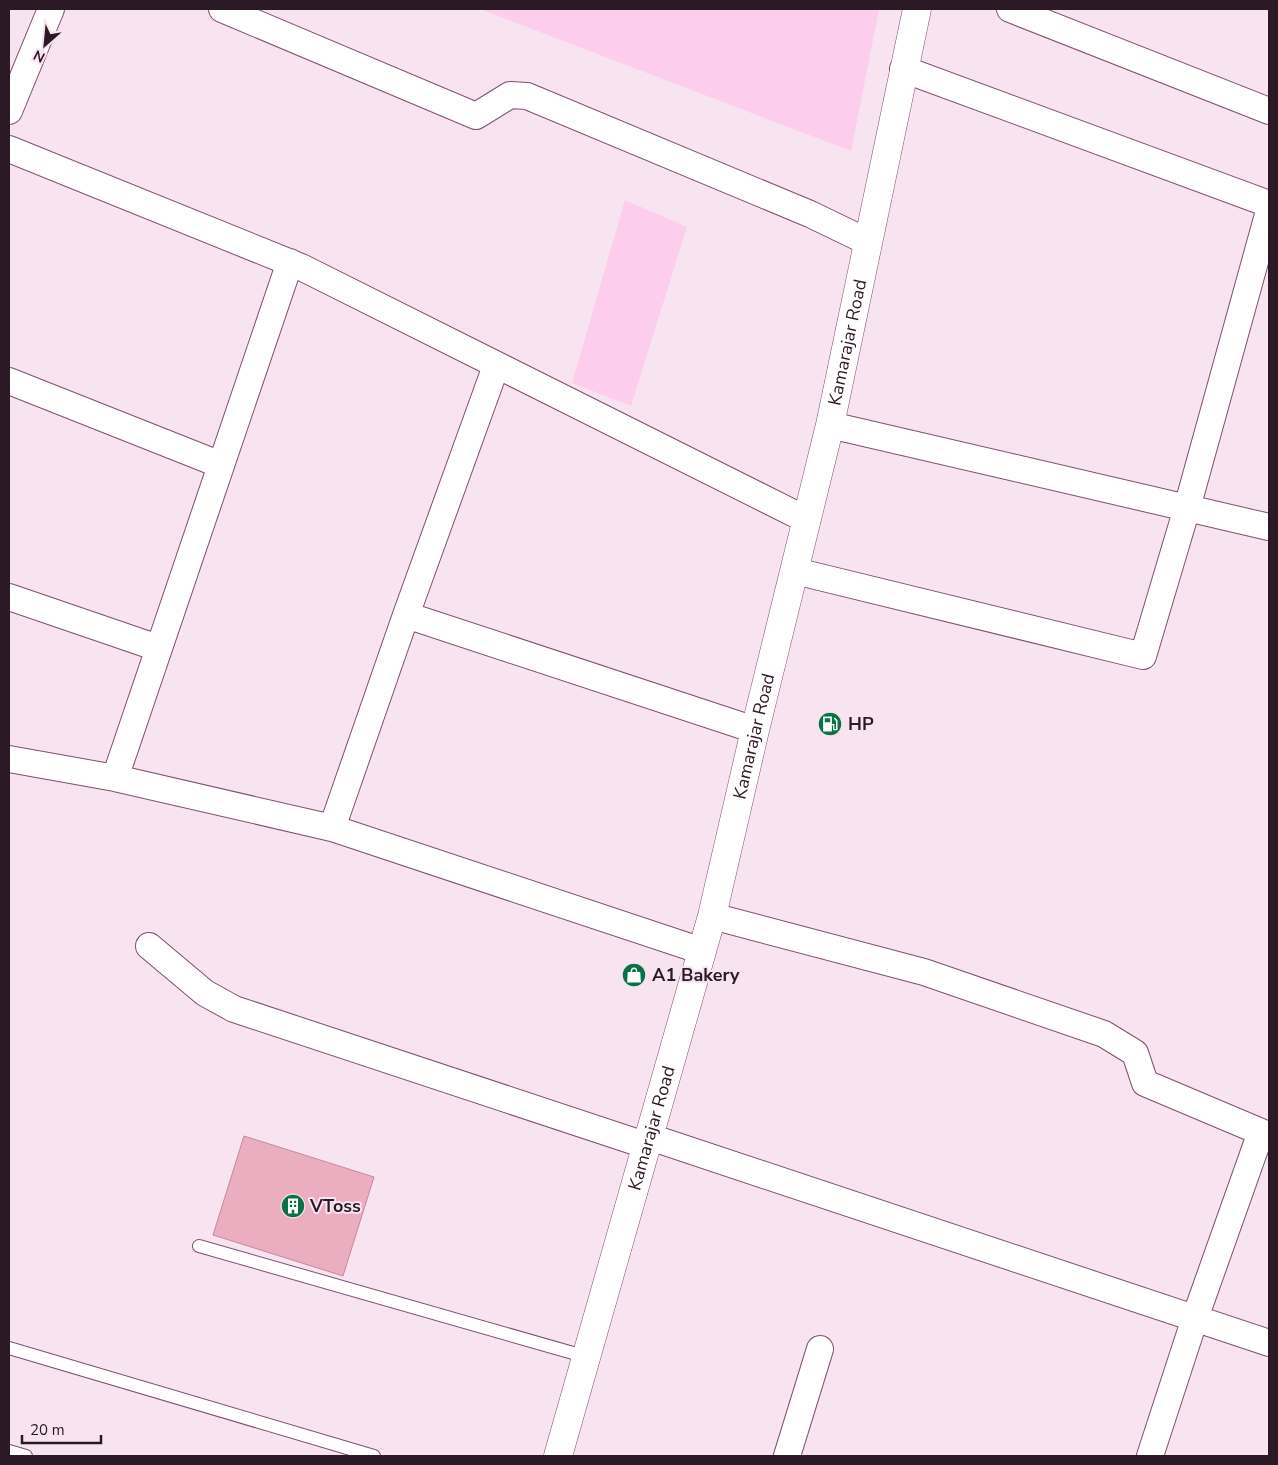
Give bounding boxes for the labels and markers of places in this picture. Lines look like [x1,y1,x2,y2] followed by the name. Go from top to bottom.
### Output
[817,711,843,737] fuel station icon: HP
[848,712,874,736] place label: HP
[621,962,647,988] shop icon: A1 Bakery
[652,963,740,987] place label: A1 Bakery
[280,1193,306,1219] building icon: VToss
[309,1194,361,1218] place label: VToss

